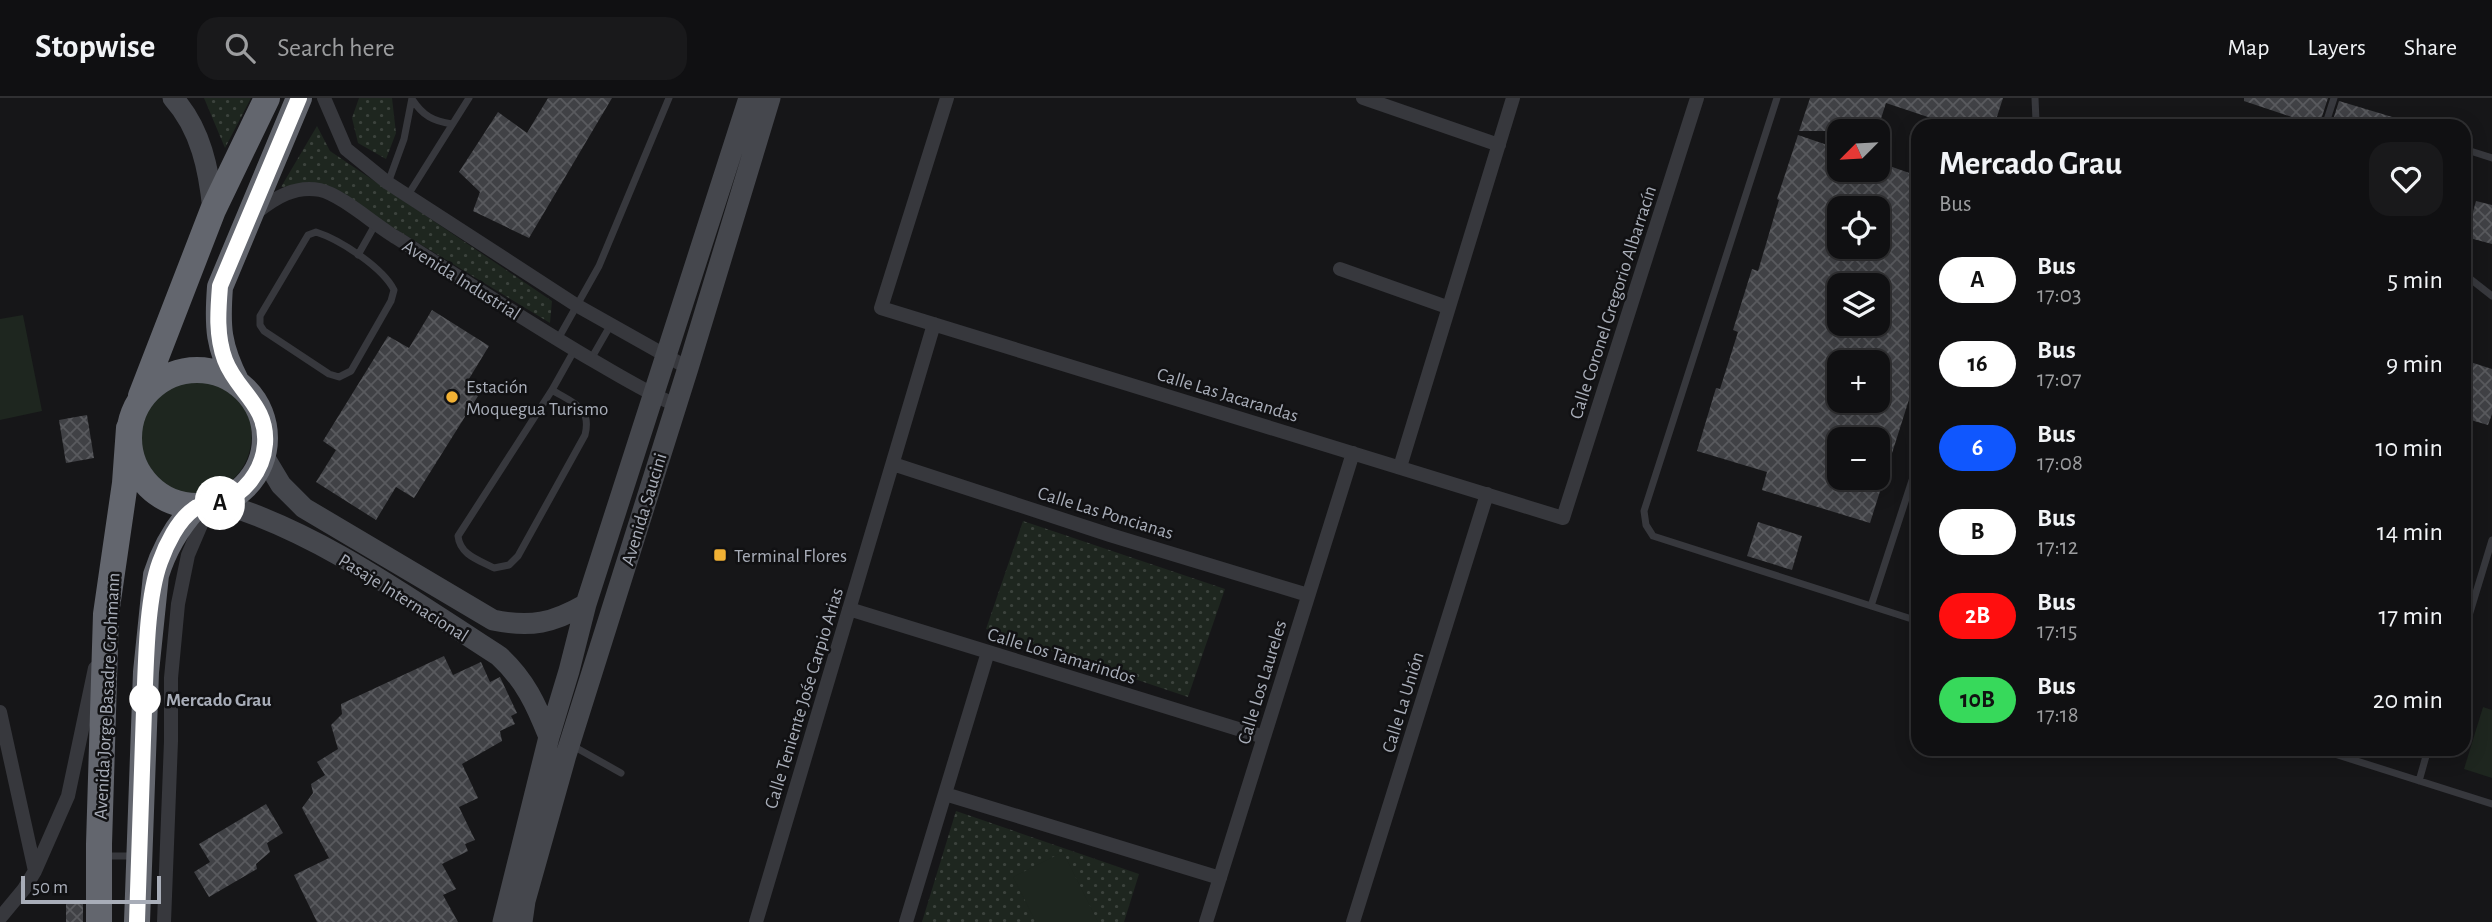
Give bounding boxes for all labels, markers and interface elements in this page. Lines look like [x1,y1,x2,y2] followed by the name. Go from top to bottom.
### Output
[197,17,687,80] search box
[221,29,259,67] icon: search
[35,31,155,64] text: Stopwise
[277,35,395,61] text: Search here
[2227,36,2269,60] text: Map
[2307,36,2366,60] text: Layers
[2404,36,2457,60] text: Share
[1827,119,1890,182] north arrow
[1827,119,1890,490] map controls
[2369,142,2443,216] button: heart
[1939,148,2122,181] text: Mercado Grau
[1567,183,1660,421] street label: Calle Coronel Gregorio Albarracín
[1939,193,1972,216] text: Bus
[1827,196,1890,259] button: locate
[399,236,523,324] street label: Avenida Industrial
[2037,253,2076,279] text: Bus
[2387,267,2443,293] text: 5 min
[1970,268,1985,292] text: A
[1827,273,1890,336] button: layers
[2037,284,2081,307] text: 17:03
[2037,337,2076,363] text: Bus
[1827,350,1890,413] button: +
[2386,351,2443,377] text: 9 min
[1967,352,1988,376] text: 16
[1155,365,1301,426] street label: Calle Las Jacarandas
[2037,368,2082,391] text: 17:07
[466,378,608,419] place label: Estación Moquegua Turismo
[444,389,460,405] marker: Estación Moquegua Turismo
[2037,421,2076,447] text: Bus
[1827,427,1890,490] button: −
[2376,435,2443,461] text: 10 min
[1972,436,1983,460] text: 6
[618,451,671,568] street label: Avenida Saucini
[2037,452,2083,475] text: 17:08
[197,480,243,526] line badge: A
[1035,484,1176,543] street label: Calle Las Poncianas
[213,491,227,515] text: A
[2037,505,2076,531] text: Bus
[2377,519,2443,545] text: 14 min
[1971,520,1984,544] text: B
[2037,536,2078,559] text: 17:12
[712,547,728,563] marker: Terminal Flores
[734,547,847,566] place label: Terminal Flores
[335,551,472,646] street label: Pasaje Internacional
[92,572,123,820] street label: Avenida Jorge Basadre Grohmann
[762,586,847,811] street label: Calle Teniente Jośe Carpio Arias
[2037,589,2076,615] text: Bus
[2378,603,2443,629] text: 17 min
[1965,604,1990,628] text: 2B
[1235,618,1290,747] street label: Calle Los Laureles
[2037,620,2077,643] text: 17:15
[985,625,1138,688] street label: Calle Los Tamarindos
[1379,650,1428,755] street label: Calle La Unión
[2037,673,2076,699] text: Bus
[130,684,160,714] marker: Mercado Grau
[2373,687,2443,713] text: 20 min
[1960,688,1995,712] text: 10B
[166,691,271,710] place label: Mercado Grau
[2037,704,2079,727] text: 17:18
[21,873,161,905] scale bar
[32,878,68,897] text: 50 m

